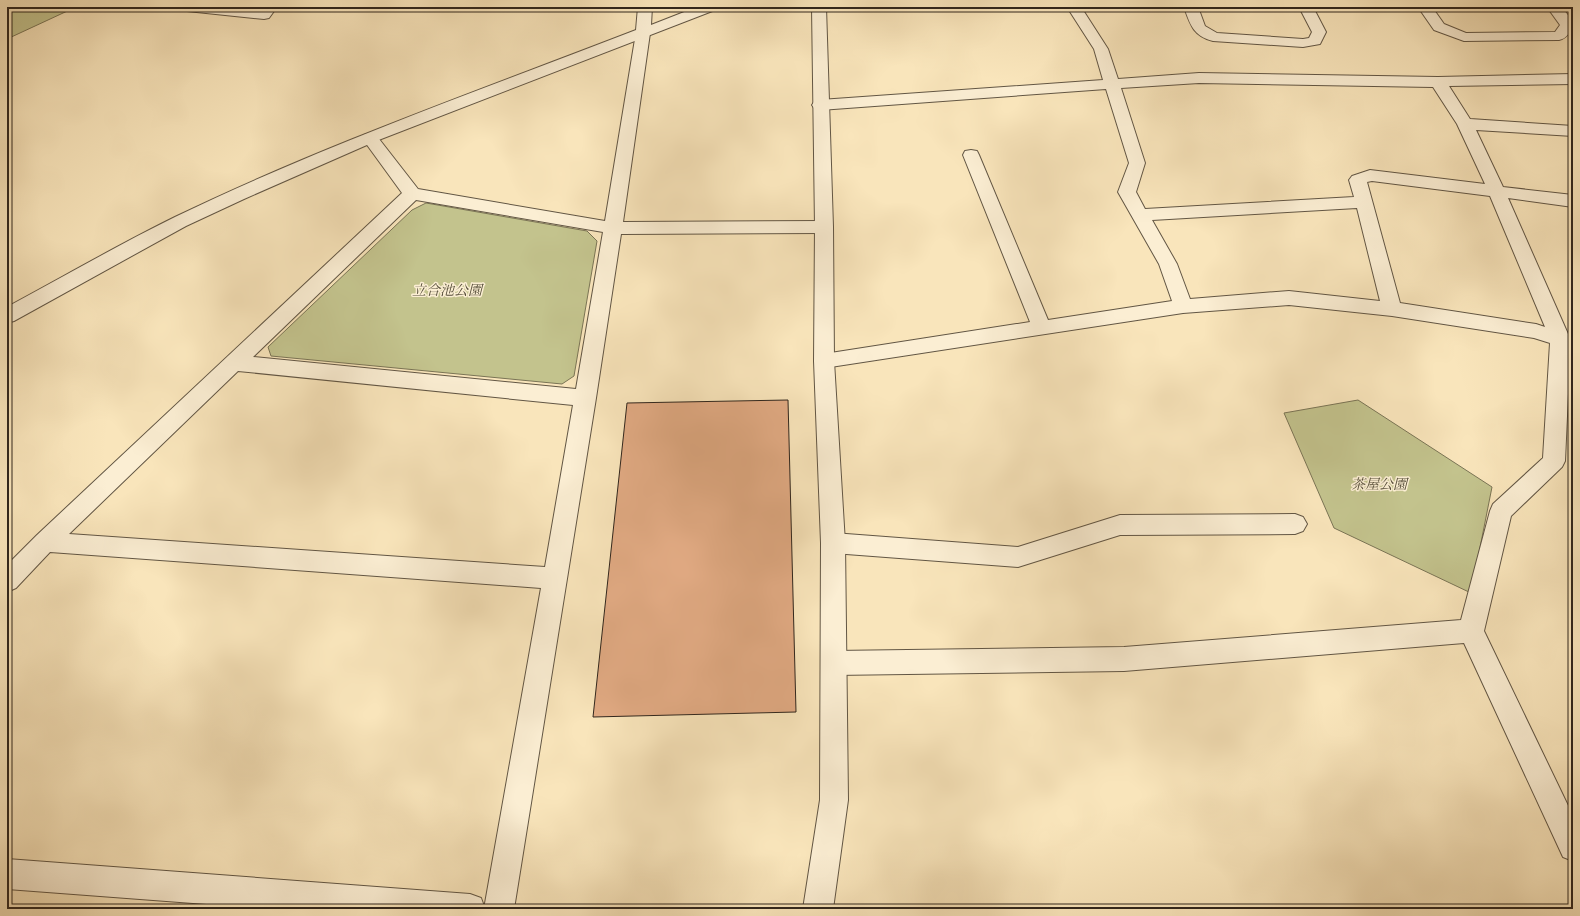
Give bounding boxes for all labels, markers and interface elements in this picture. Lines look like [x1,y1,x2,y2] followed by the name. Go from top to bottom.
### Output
[412,282,484,299] park label: 立合池公園
[1351,476,1409,493] park label: 茶屋公園

